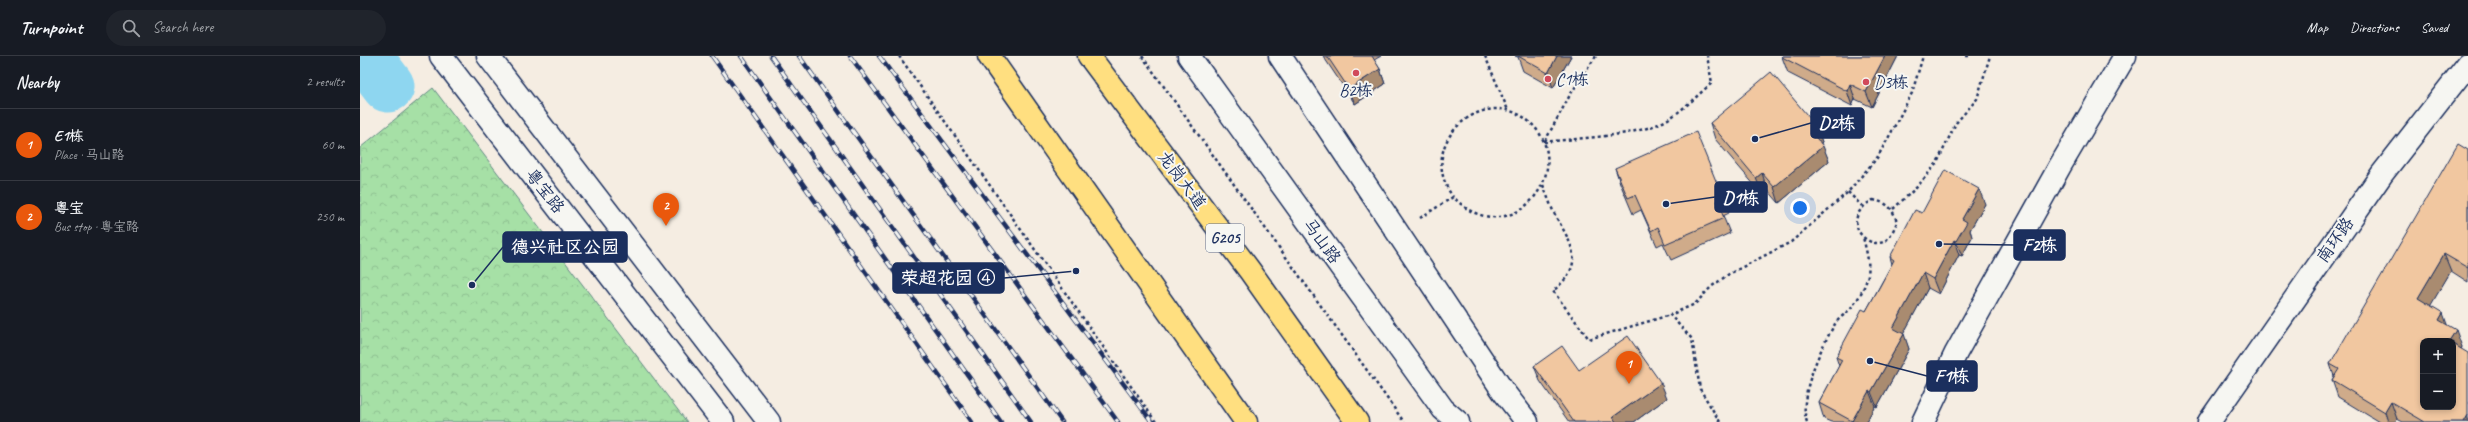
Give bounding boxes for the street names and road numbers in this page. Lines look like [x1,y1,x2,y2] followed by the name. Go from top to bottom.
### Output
[1153,147,1211,213] street label: 龙岗大道
[521,164,569,218] street label: 粤宝路
[2312,213,2358,267] street label: 南环路
[1299,214,1345,268] street label: 马山路
[1206,224,1244,252] road number: G205

